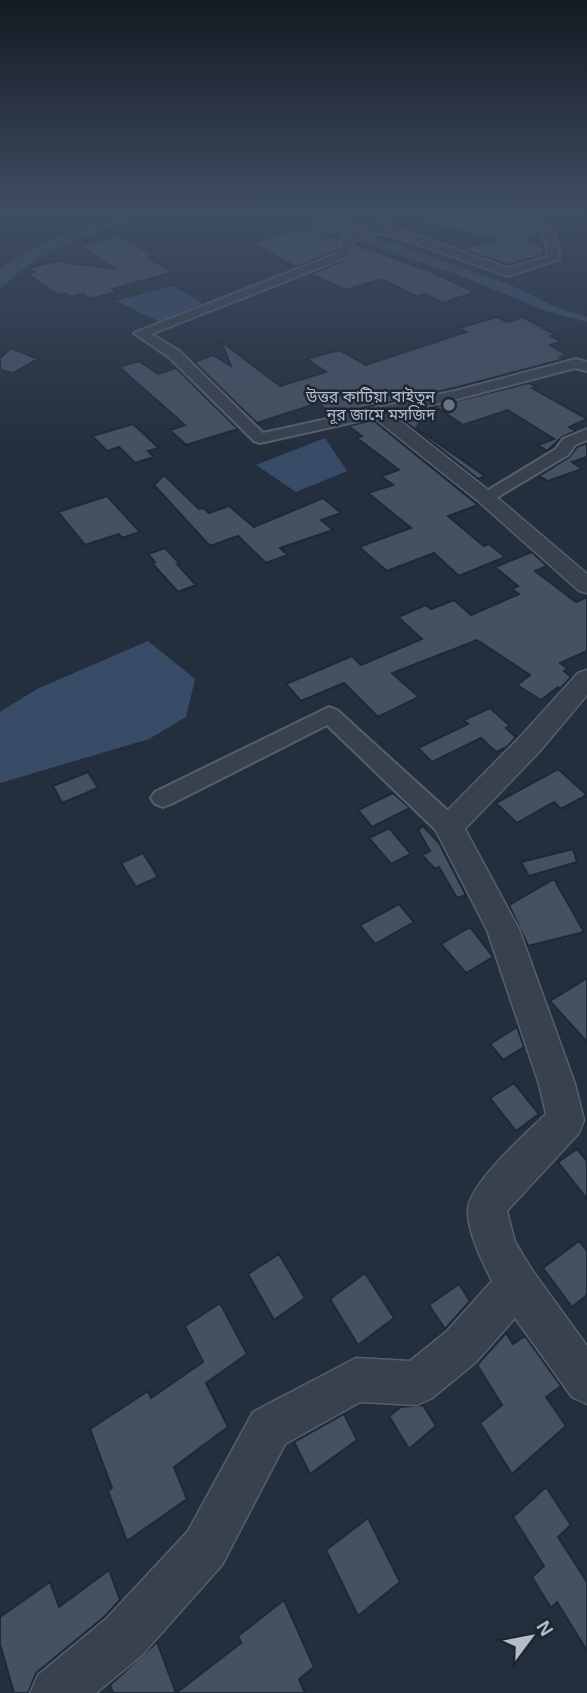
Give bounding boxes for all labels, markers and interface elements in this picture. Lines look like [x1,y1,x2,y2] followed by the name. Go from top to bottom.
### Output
[305,387,436,424] place label: উত্তর কাটিয়া বাইতুন নূর জামে মসজিদ
[441,397,457,413] marker: উত্তর কাটিয়া বাইতুন নূর জামে মসজিদ
[496,1602,566,1672] north arrow
[532,1617,558,1640] text: N

